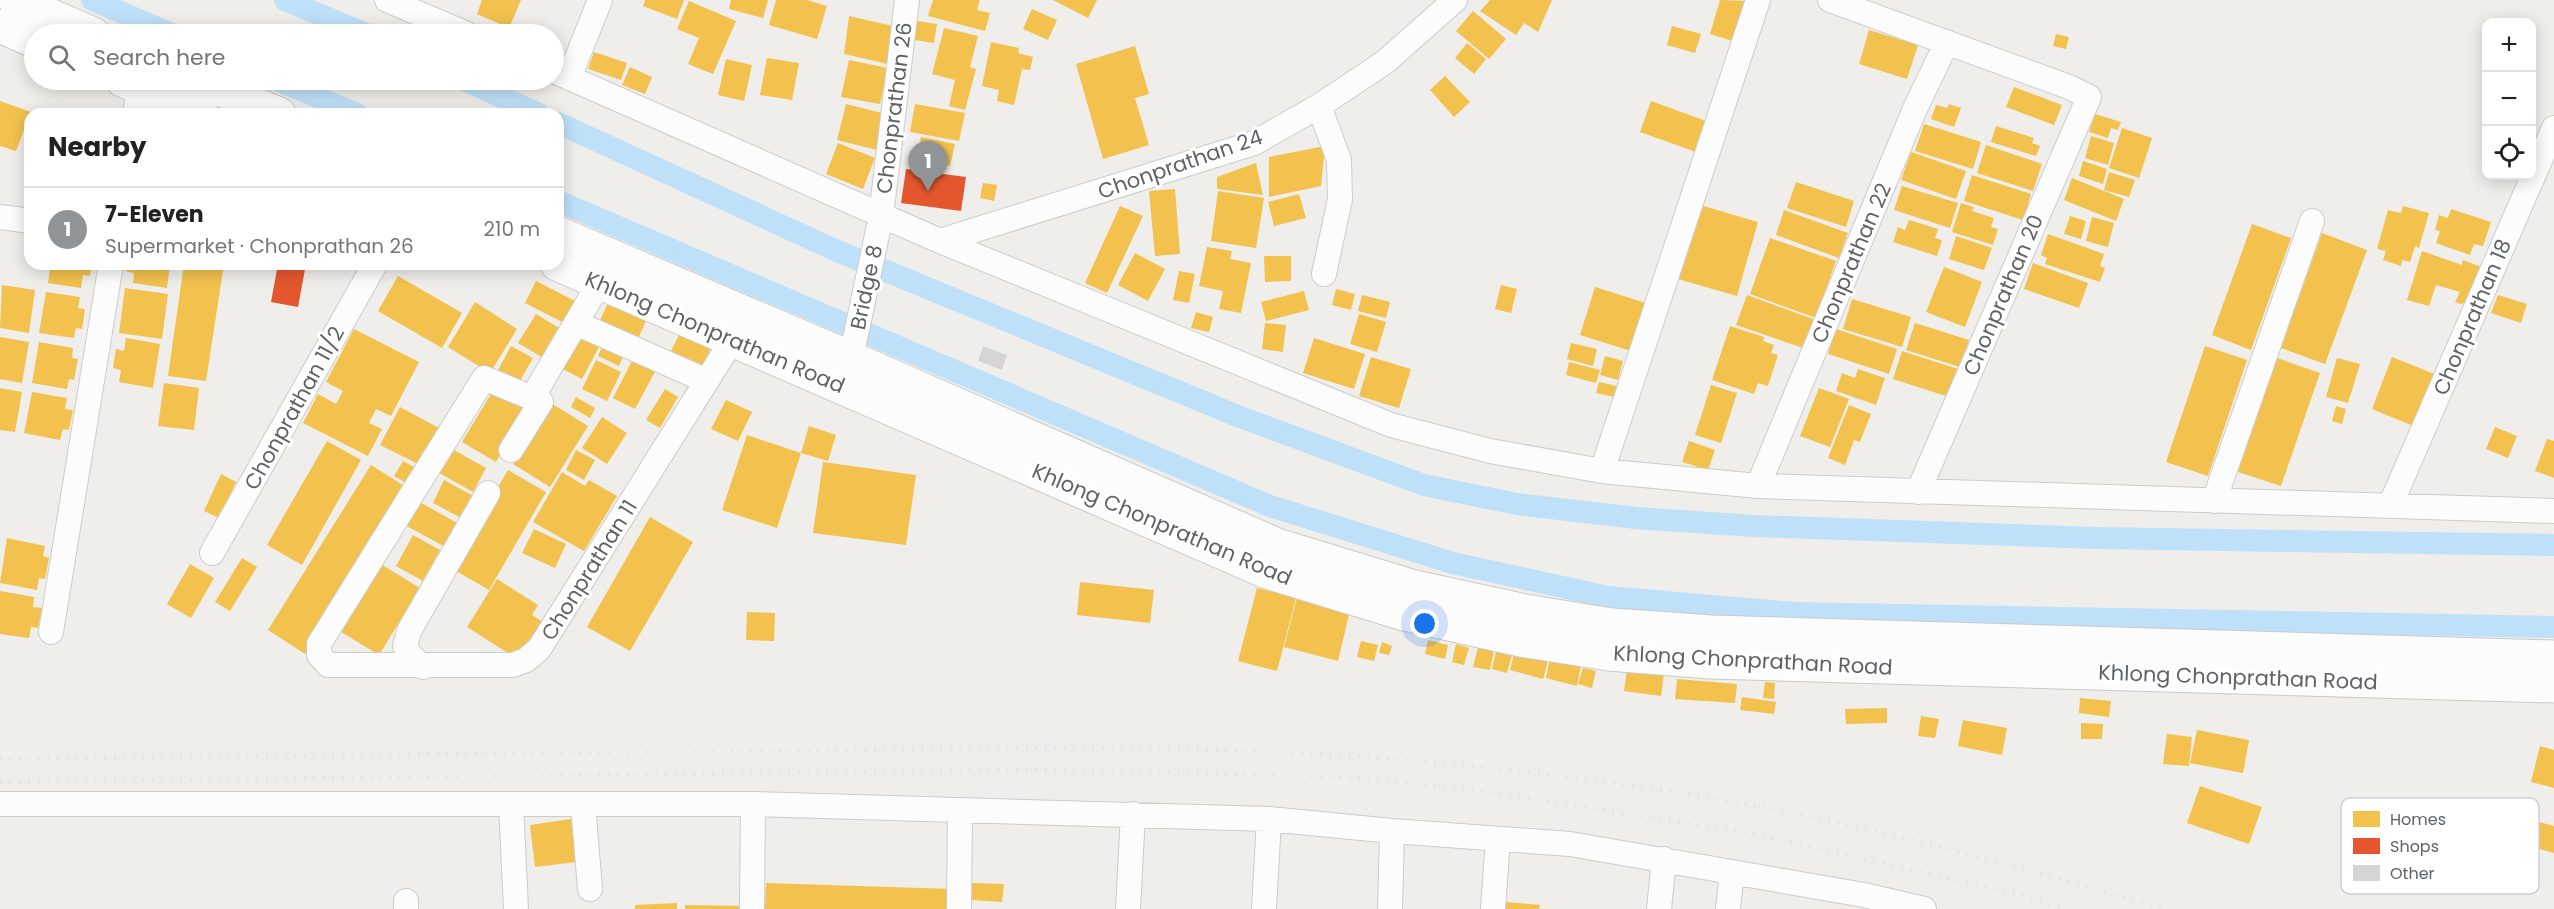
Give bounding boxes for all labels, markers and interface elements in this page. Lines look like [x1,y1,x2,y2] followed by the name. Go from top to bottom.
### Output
[2482,18,2536,180] map controls
[2482,18,2536,72] button: +
[869,21,919,195] street label: Chonprathan 26
[24,24,564,90] search box
[45,41,78,74] icon: search
[93,42,226,73] text: Search here
[2482,72,2536,126] button: −
[1094,122,1266,206] street label: Chonprathan 24
[2482,126,2536,180] button: locate
[48,129,146,165] text: Nearby
[908,142,948,191] pin: 1
[1804,179,1898,347] street label: Chonprathan 22
[105,199,204,230] text: 7-Eleven
[1956,210,2050,380] street label: Chonprathan 20
[64,215,71,243] text: 1
[484,215,540,243] text: 210 m
[105,232,414,260] text: Supermarket · Chonprathan 26
[2426,234,2518,400] street label: Chonprathan 18
[843,242,889,332] street label: Bridge 8
[581,264,849,400] street label: Khlong Chonprathan Road
[237,321,351,495] street label: Chonprathan 11/2
[1028,456,1296,592] street label: Khlong Chonprathan Road
[534,494,644,646] street label: Chonprathan 11
[1410,609,1439,638] your location
[1613,638,1893,682] street label: Khlong Chonprathan Road
[2098,658,2378,696] street label: Khlong Chonprathan Road
[2341,798,2539,894] legend
[2390,808,2446,831] text: Homes
[2390,835,2439,858] text: Shops
[2390,862,2435,885] text: Other

